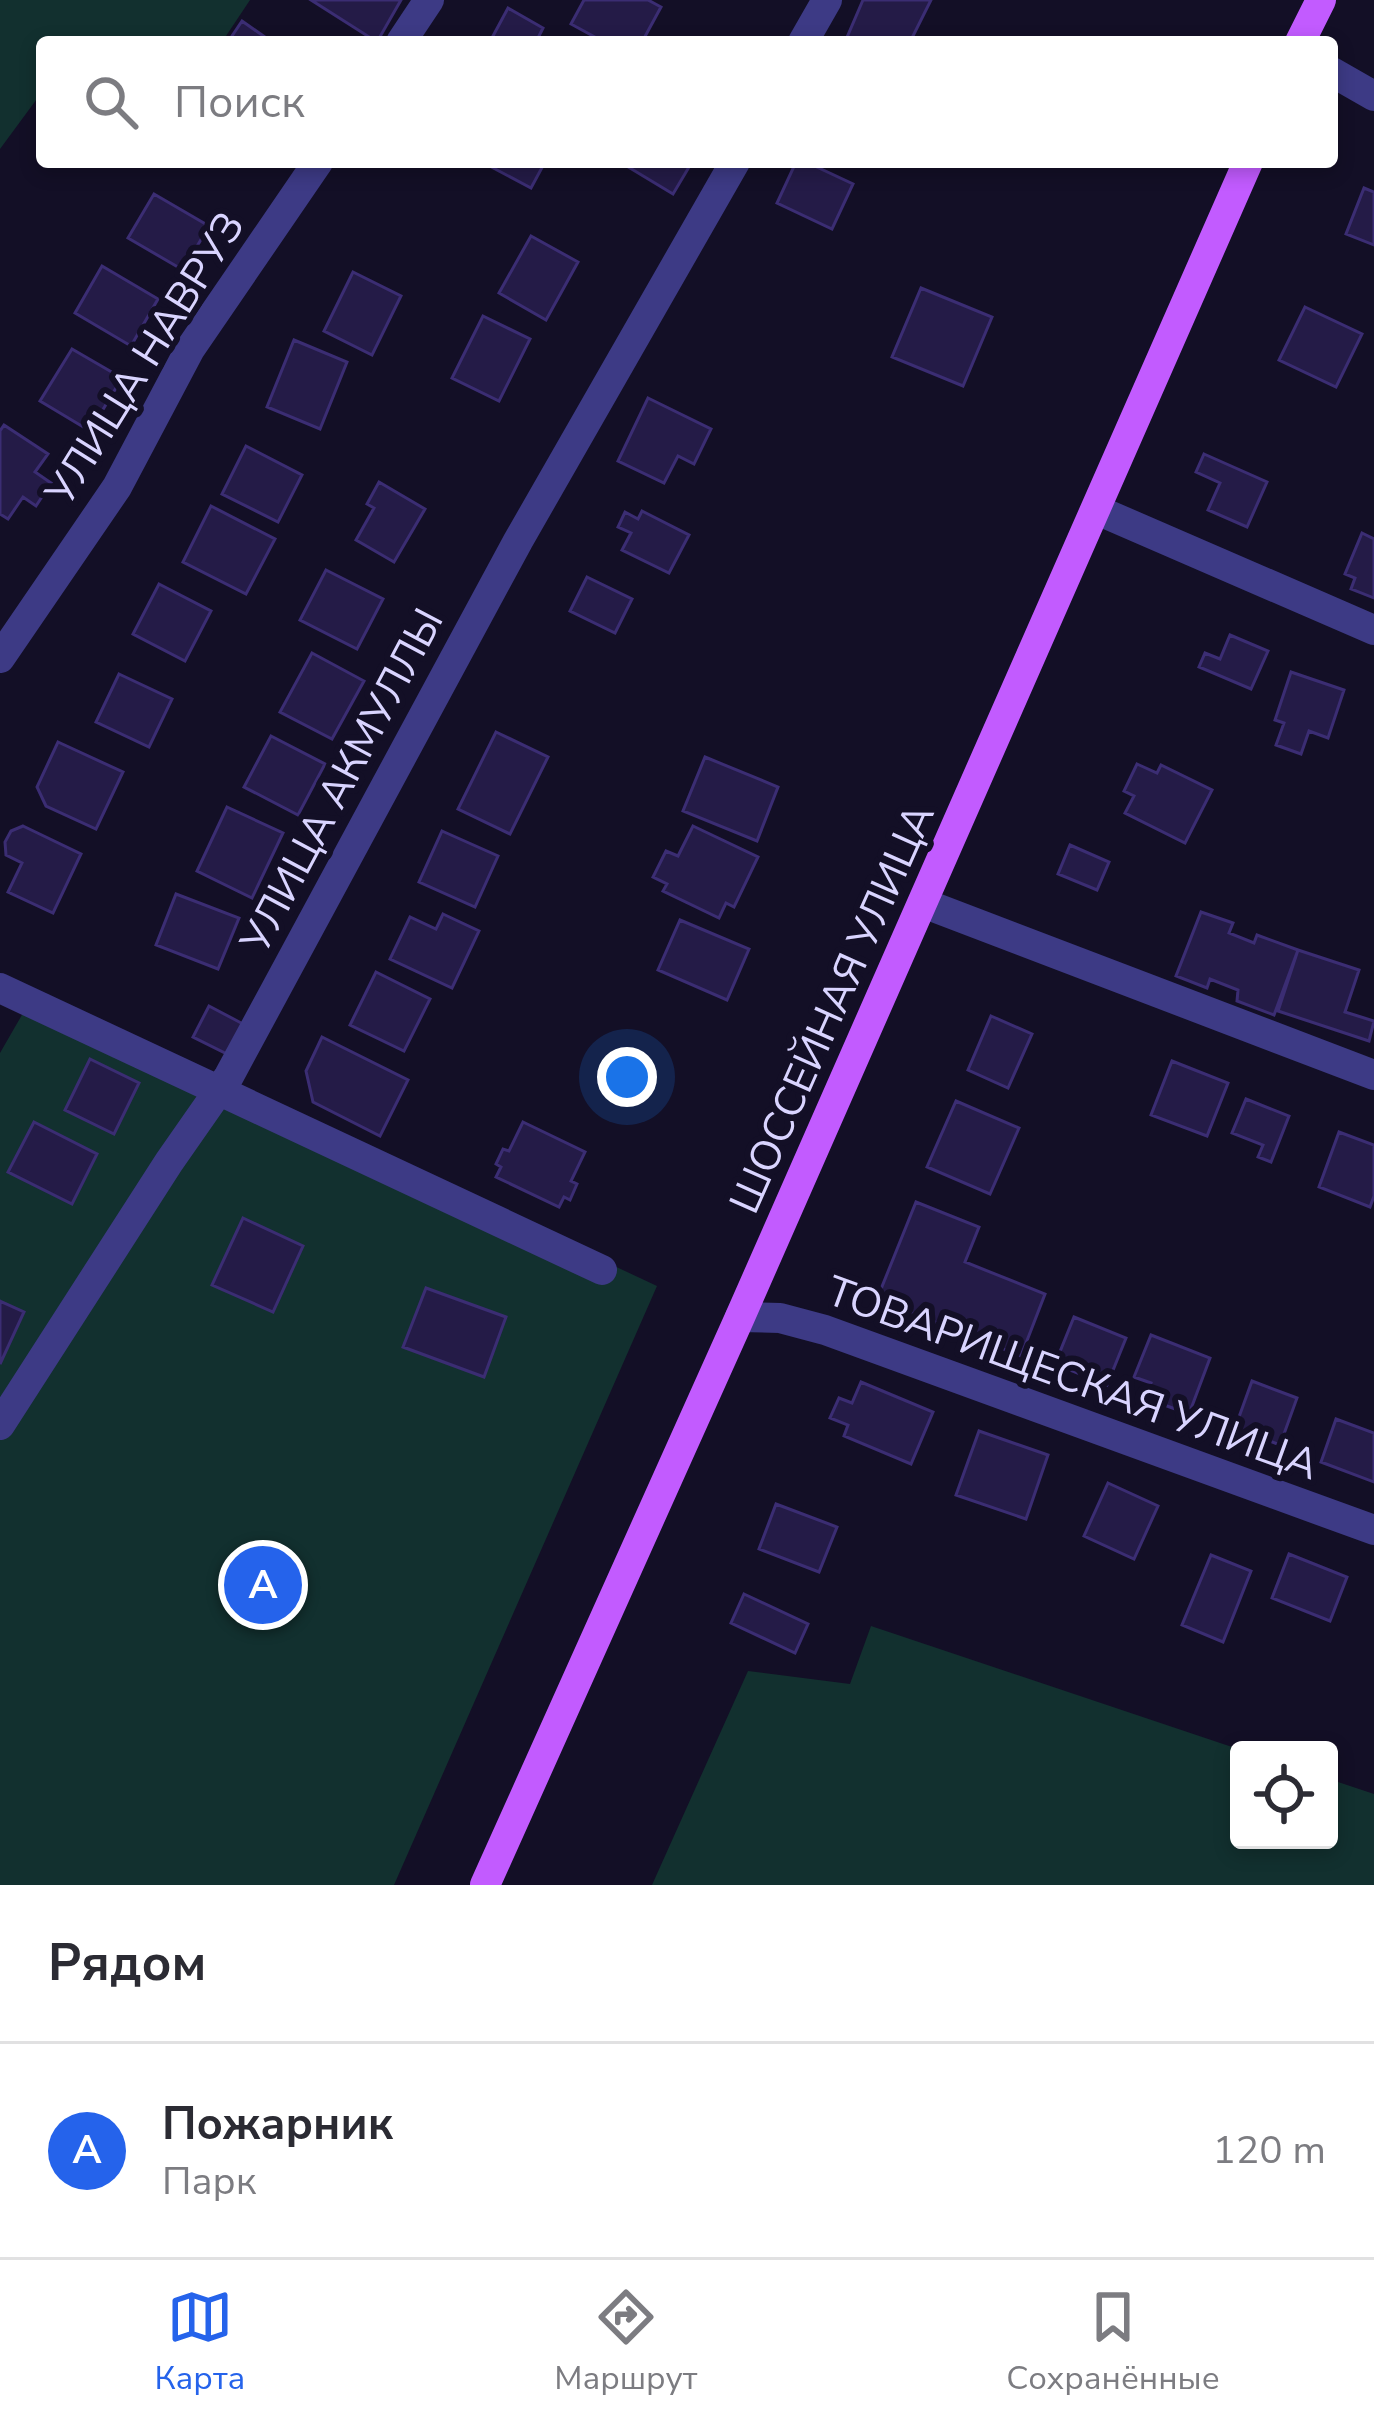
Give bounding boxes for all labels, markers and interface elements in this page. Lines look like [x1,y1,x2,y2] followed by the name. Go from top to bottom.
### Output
[36,36,1338,168] search box
[78,69,144,135] icon: search
[174,72,305,133] text: Поиск
[32,202,258,517] street label: УЛИЦА НАВРУЗ
[227,598,457,964] street label: УЛИЦА АКМУЛЛЫ
[716,795,948,1222] street label: ШОССЕЙНАЯ УЛИЦА
[597,1047,657,1107] your location
[819,1263,1326,1494] street label: ТОВАРИЩЕСКАЯ УЛИЦА
[224,1540,302,1630] pin: A
[1230,1741,1338,1849] map controls
[1230,1741,1338,1849] button: locate
[48,1928,206,1998] text: Рядом
[162,2094,393,2155] text: Пожарник
[72,2124,102,2177] text: A
[1212,2124,1326,2177] text: 120 m
[162,2155,256,2208] text: Парк
[154,2284,245,2401] tab: Карта
[554,2284,698,2401] tab: Маршрут
[1006,2284,1220,2401] tab: Сохранённые

